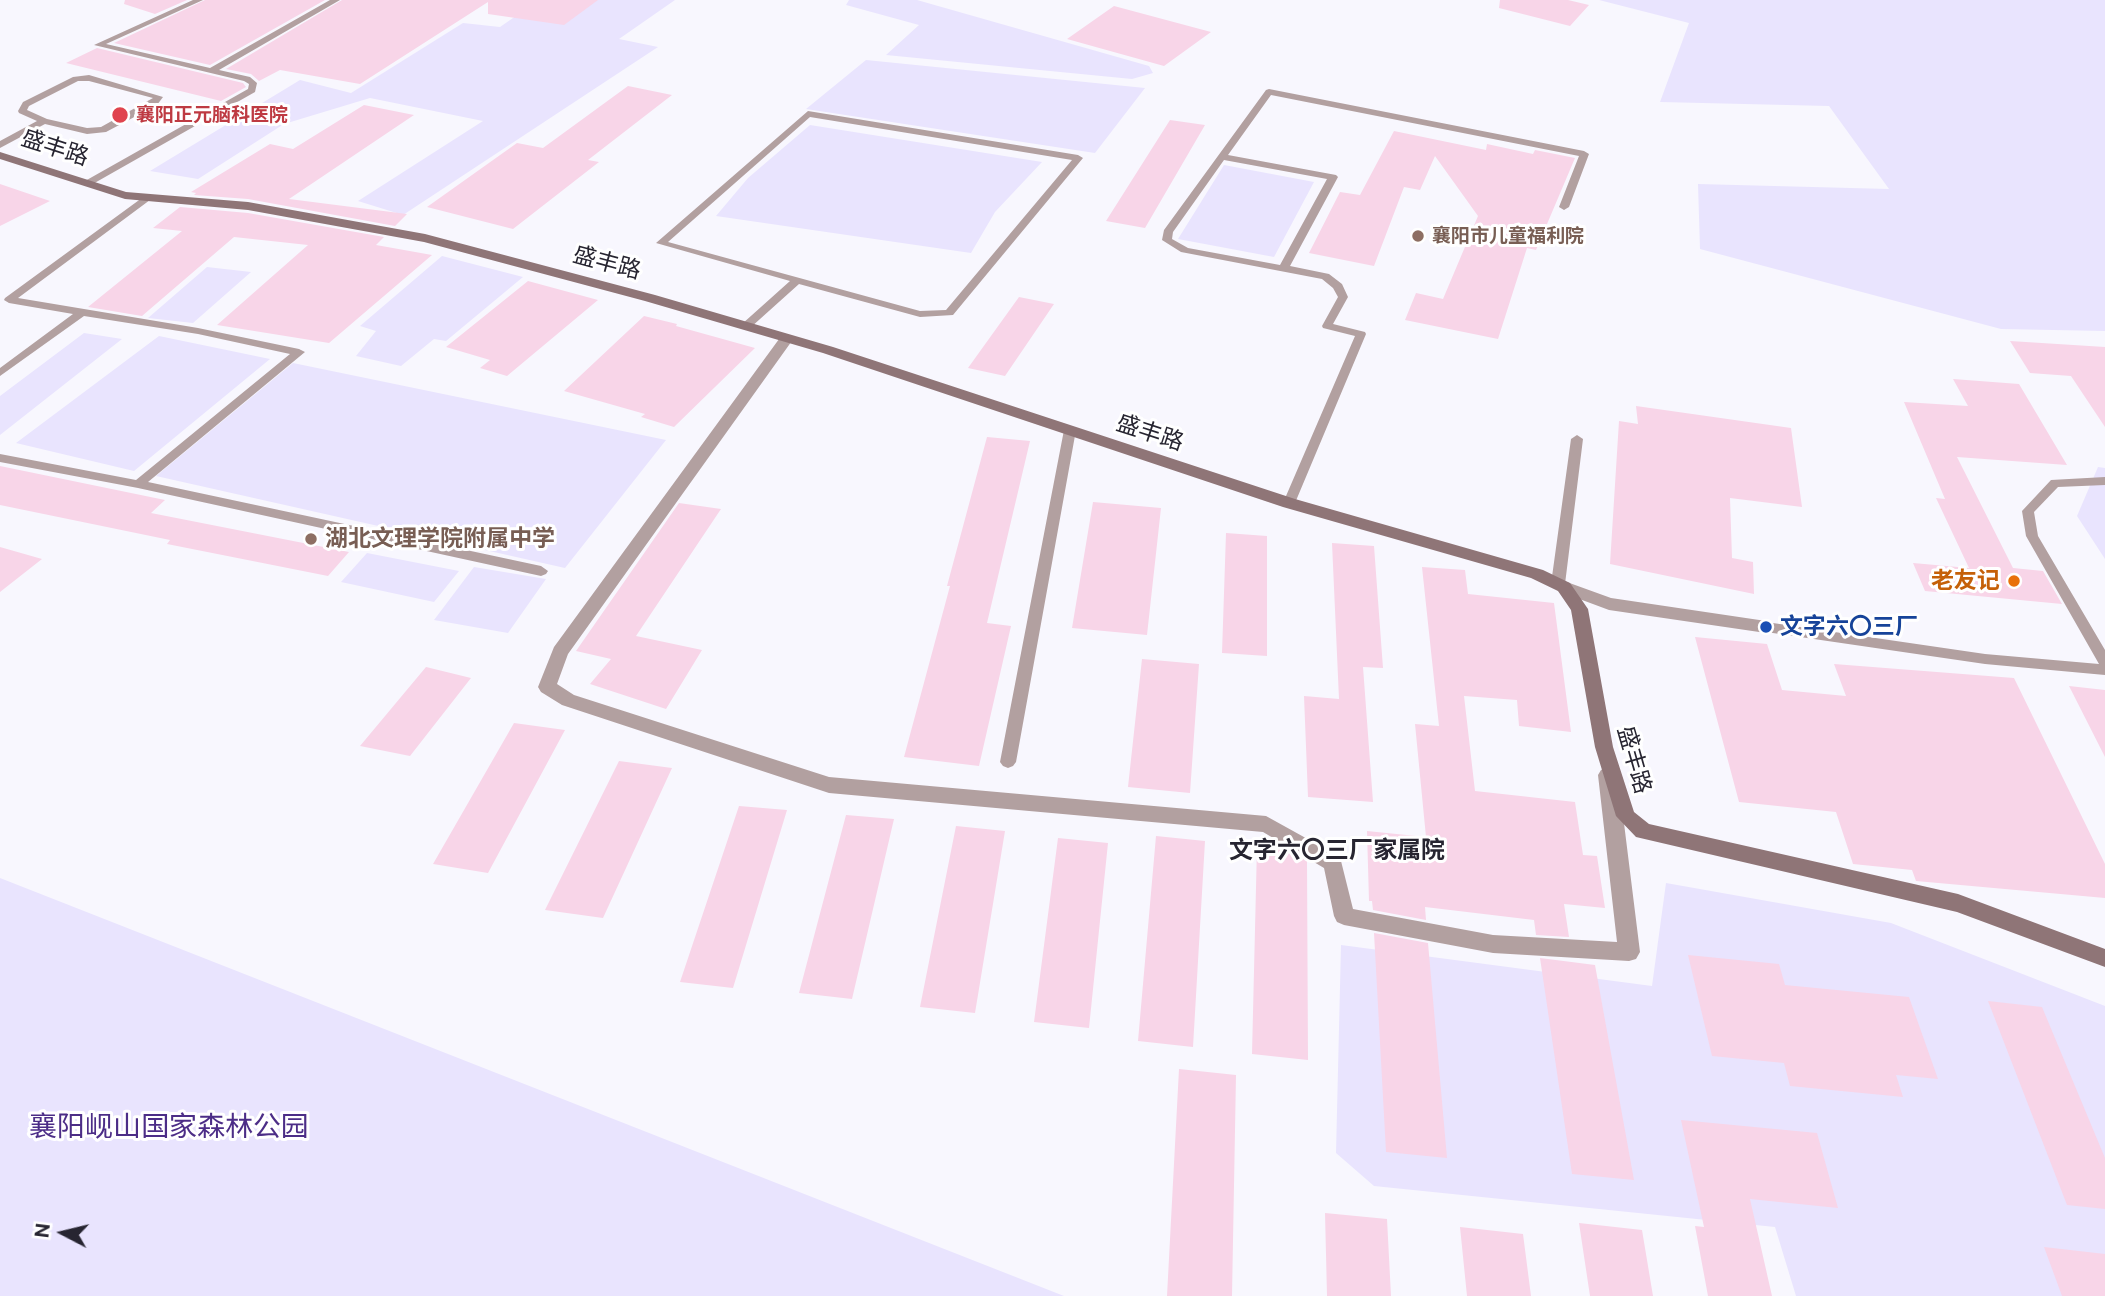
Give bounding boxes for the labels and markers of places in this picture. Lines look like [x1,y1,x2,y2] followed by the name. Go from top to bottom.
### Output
[136,104,288,126] place label: 襄阳正元脑科医院
[110,105,130,125] marker: 襄阳正元脑科医院
[1432,225,1584,247] place label: 襄阳市儿童福利院
[1410,228,1426,244] marker: 襄阳市儿童福利院
[325,525,555,553] place label: 湖北文理学院附属中学
[303,531,319,547] marker: 湖北文理学院附属中学
[1931,567,2000,595] place label: 老友记
[2006,573,2022,589] marker: 老友记
[1780,613,1918,641] place label: 文字六〇三厂
[1758,619,1774,635] marker: 文字六〇三厂

